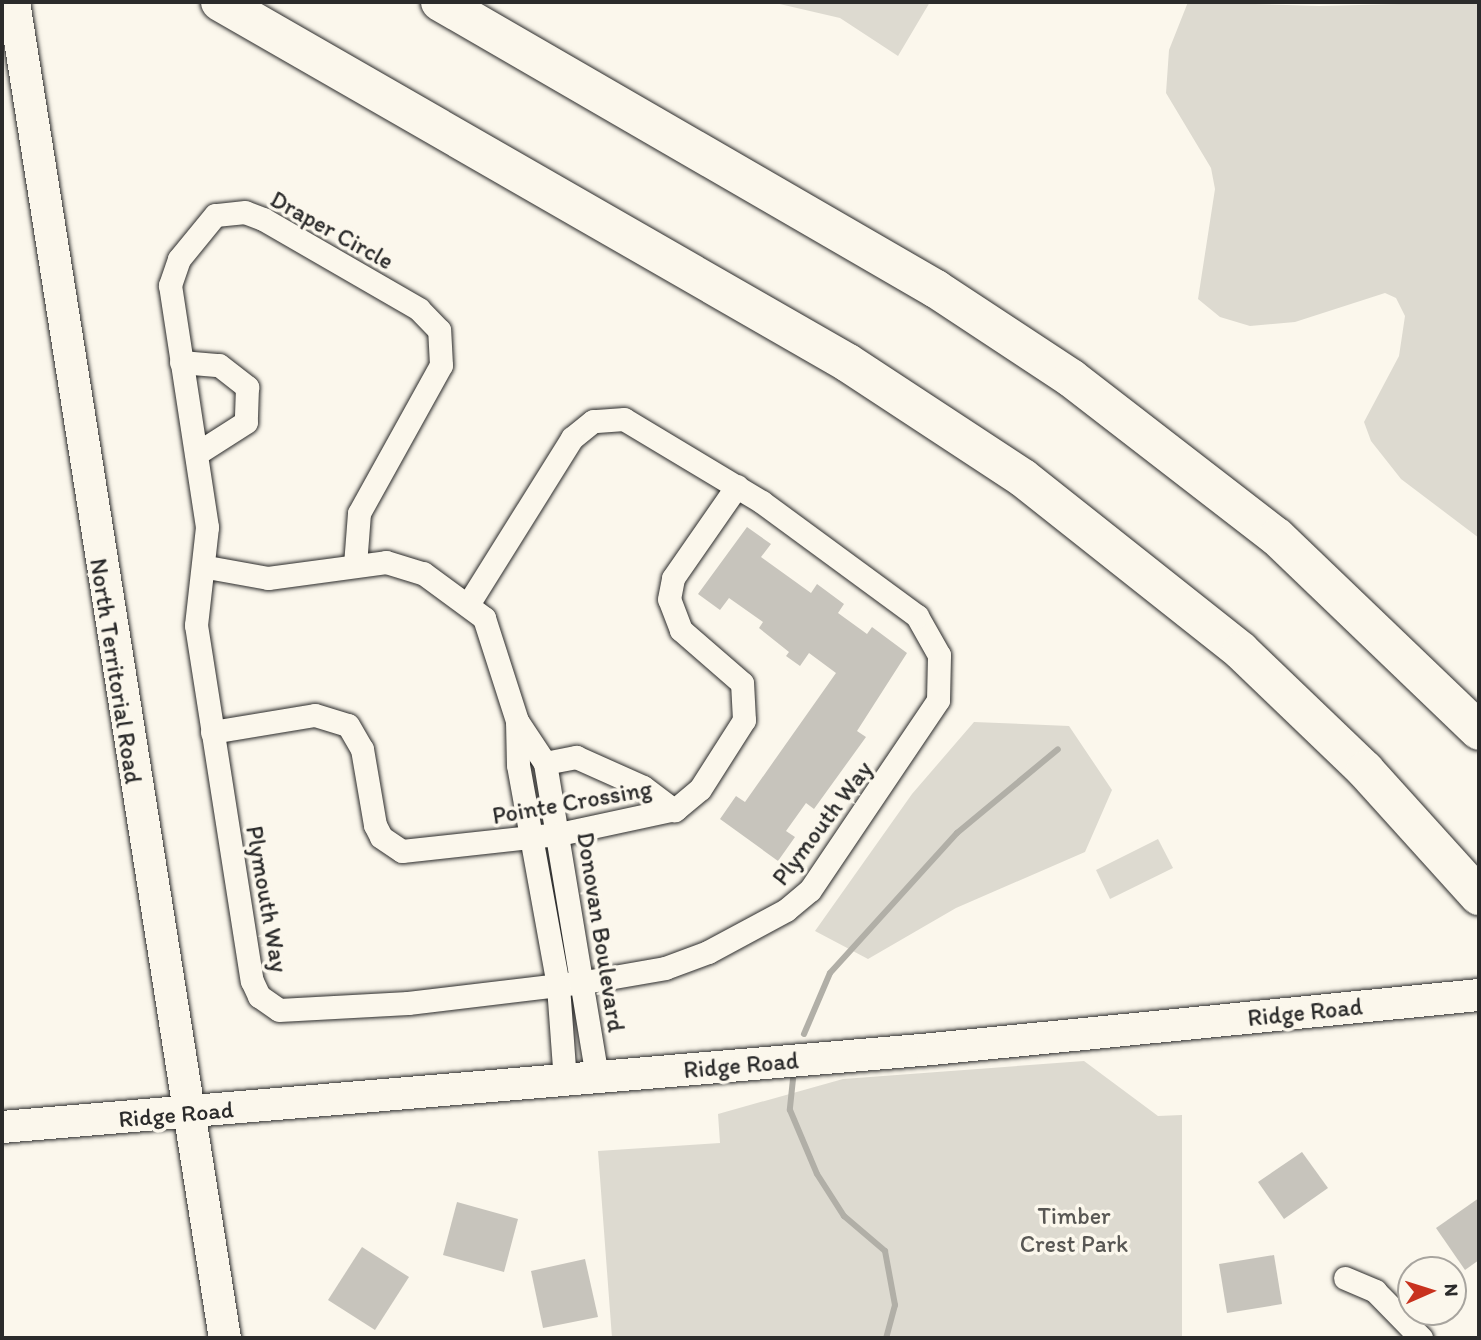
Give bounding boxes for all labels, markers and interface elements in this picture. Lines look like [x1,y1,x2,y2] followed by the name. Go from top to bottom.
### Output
[265,184,399,276] street label: Draper Circle
[84,558,148,784] street label: North Territorial Road
[766,756,878,890] street label: Plymouth Way
[490,774,654,830] street label: Pointe Crossing
[240,824,294,974] street label: Plymouth Way
[571,830,631,1034] street label: Donovan Boulevard
[1247,992,1363,1032] street label: Ridge Road
[683,1046,799,1084] street label: Ridge Road
[118,1095,234,1133] street label: Ridge Road
[1020,1202,1128,1258] park label: Timber Crest Park
[1397,1256,1467,1326] north arrow
[1440,1283,1463,1297] text: N

